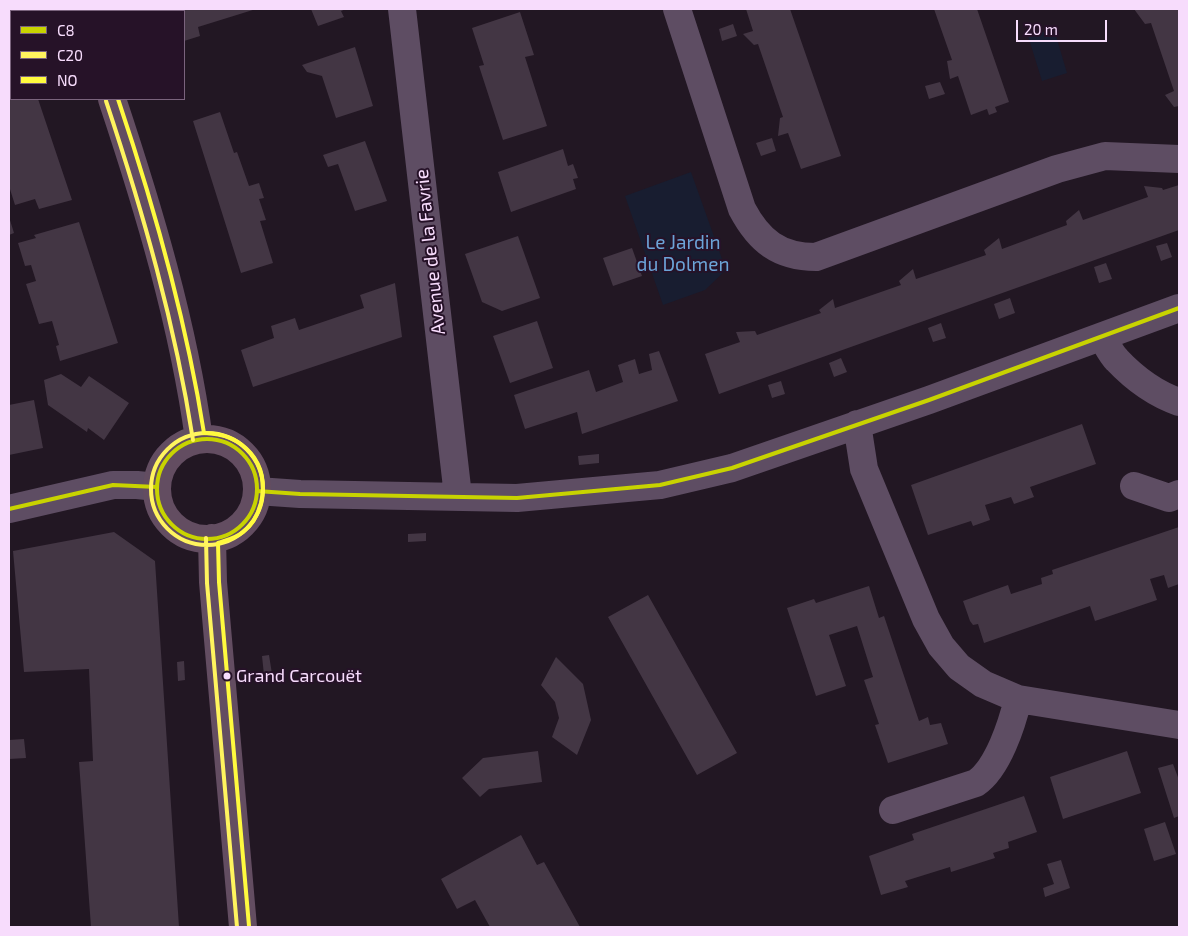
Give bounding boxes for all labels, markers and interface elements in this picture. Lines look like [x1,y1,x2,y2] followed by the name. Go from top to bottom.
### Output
[10,10,185,100] legend
[1018,10,1109,42] scale bar
[1024,20,1058,38] text: 20 m
[57,21,75,39] text: C8
[57,46,83,64] text: C20
[57,71,78,89] text: NO
[410,168,450,336] street label: Avenue de la Favrie
[637,232,729,276] park label: Le Jardin du Dolmen
[236,665,362,687] place label: Grand Carcouët
[222,671,232,681] marker: Grand Carcouët

